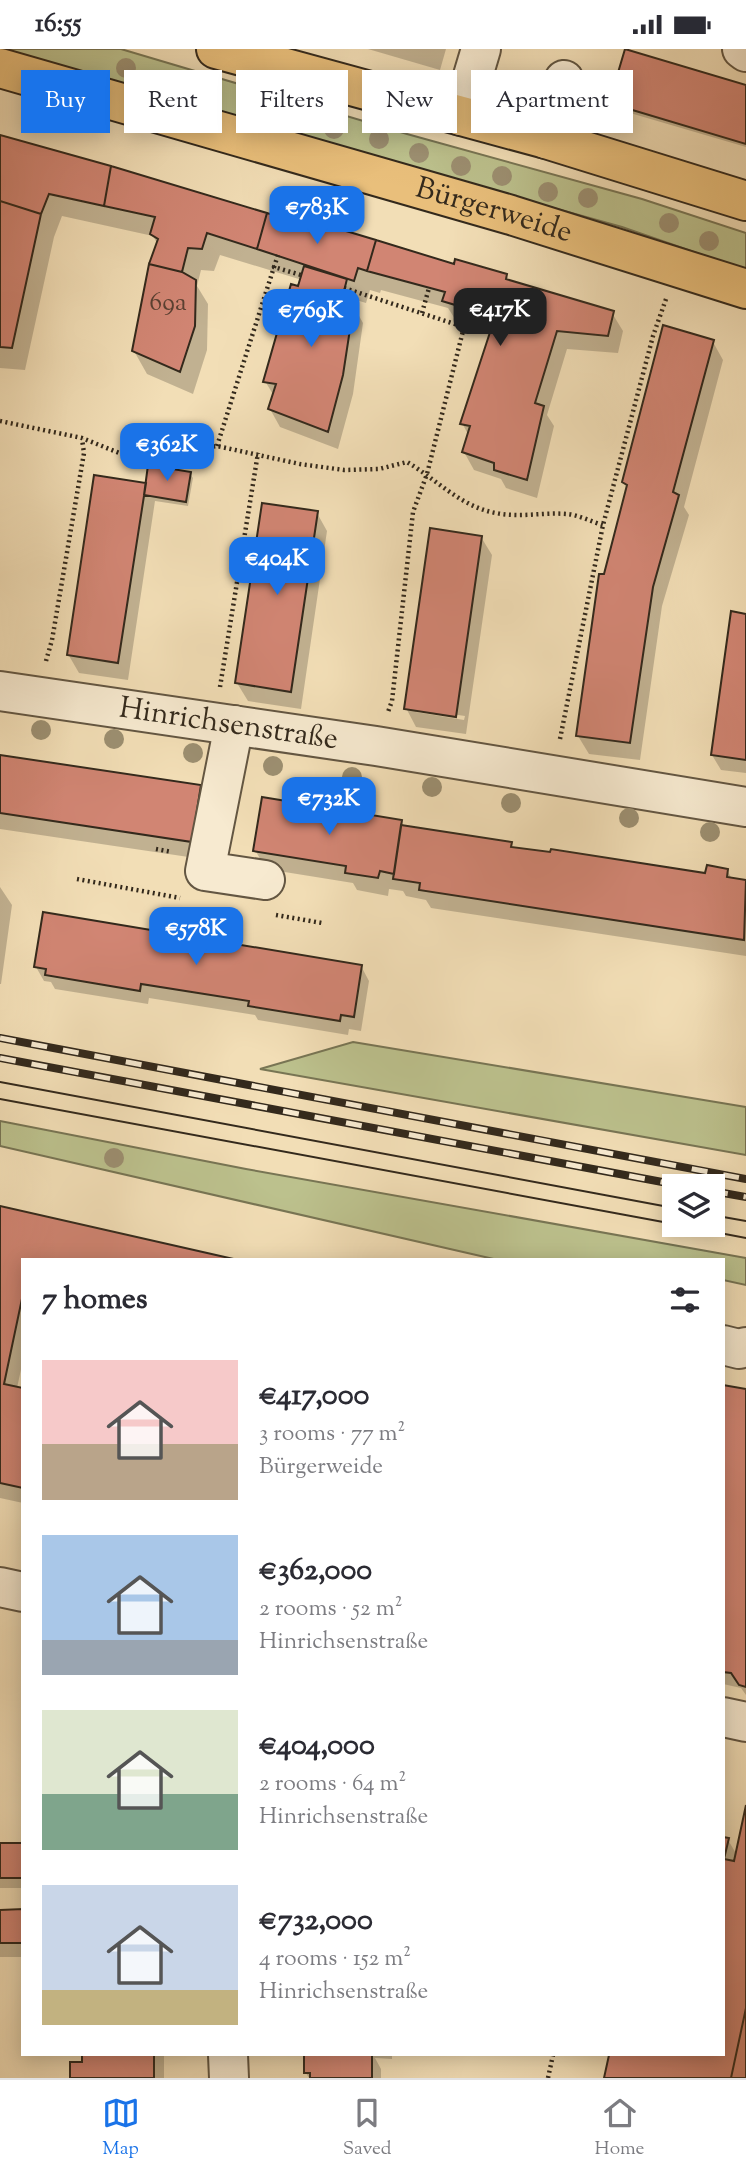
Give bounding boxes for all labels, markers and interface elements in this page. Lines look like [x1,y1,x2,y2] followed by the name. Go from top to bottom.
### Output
[35,6,81,43] text: 16:55
[21,70,110,133] chip: Buy
[124,70,222,133] chip: Rent
[236,70,348,133] chip: Filters
[362,70,457,133] chip: New
[471,70,633,133] chip: Apartment
[410,167,578,254] street label: Bürgerweide
[268,187,366,246] pin: €783K
[285,192,349,225] text: €783K
[149,285,187,322] house number: 69a
[262,289,360,349] pin: €769K
[451,289,549,348] pin: €417K
[470,294,530,327] text: €417K
[279,295,343,328] text: €769K
[118,423,216,483] pin: €362K
[136,429,198,462] text: €362K
[228,538,326,597] pin: €404K
[245,543,309,576] text: €404K
[116,687,341,762] street label: Hinrichsenstraße
[280,777,378,837] pin: €732K
[298,783,360,816] text: €732K
[147,907,245,967] pin: €578K
[165,913,227,946] text: €578K
[662,1174,725,1237] map controls
[662,1174,725,1237] button: layers
[42,1279,147,1322] text: 7 homes
[666,1281,704,1319] icon: filters
[259,1375,369,1418] text: €417,000
[98,1388,182,1472] icon: home
[259,1418,405,1451] text: 3 rooms · 77 m²
[259,1451,383,1484] text: Bürgerweide
[259,1550,372,1593] text: €362,000
[98,1563,182,1647] icon: home
[259,1593,402,1626] text: 2 rooms · 52 m²
[259,1626,428,1659] text: Hinrichsenstraße
[259,1725,375,1768] text: €404,000
[98,1738,182,1822] icon: home
[259,1768,406,1801] text: 2 rooms · 64 m²
[259,1801,428,1834] text: Hinrichsenstraße
[259,1900,373,1943] text: €732,000
[98,1913,182,1997] icon: home
[259,1943,411,1976] text: 4 rooms · 152 m²
[259,1976,428,2009] text: Hinrichsenstraße
[102,2094,140,2163] tab: Map
[343,2094,391,2163] tab: Saved
[595,2094,644,2163] tab: Home

